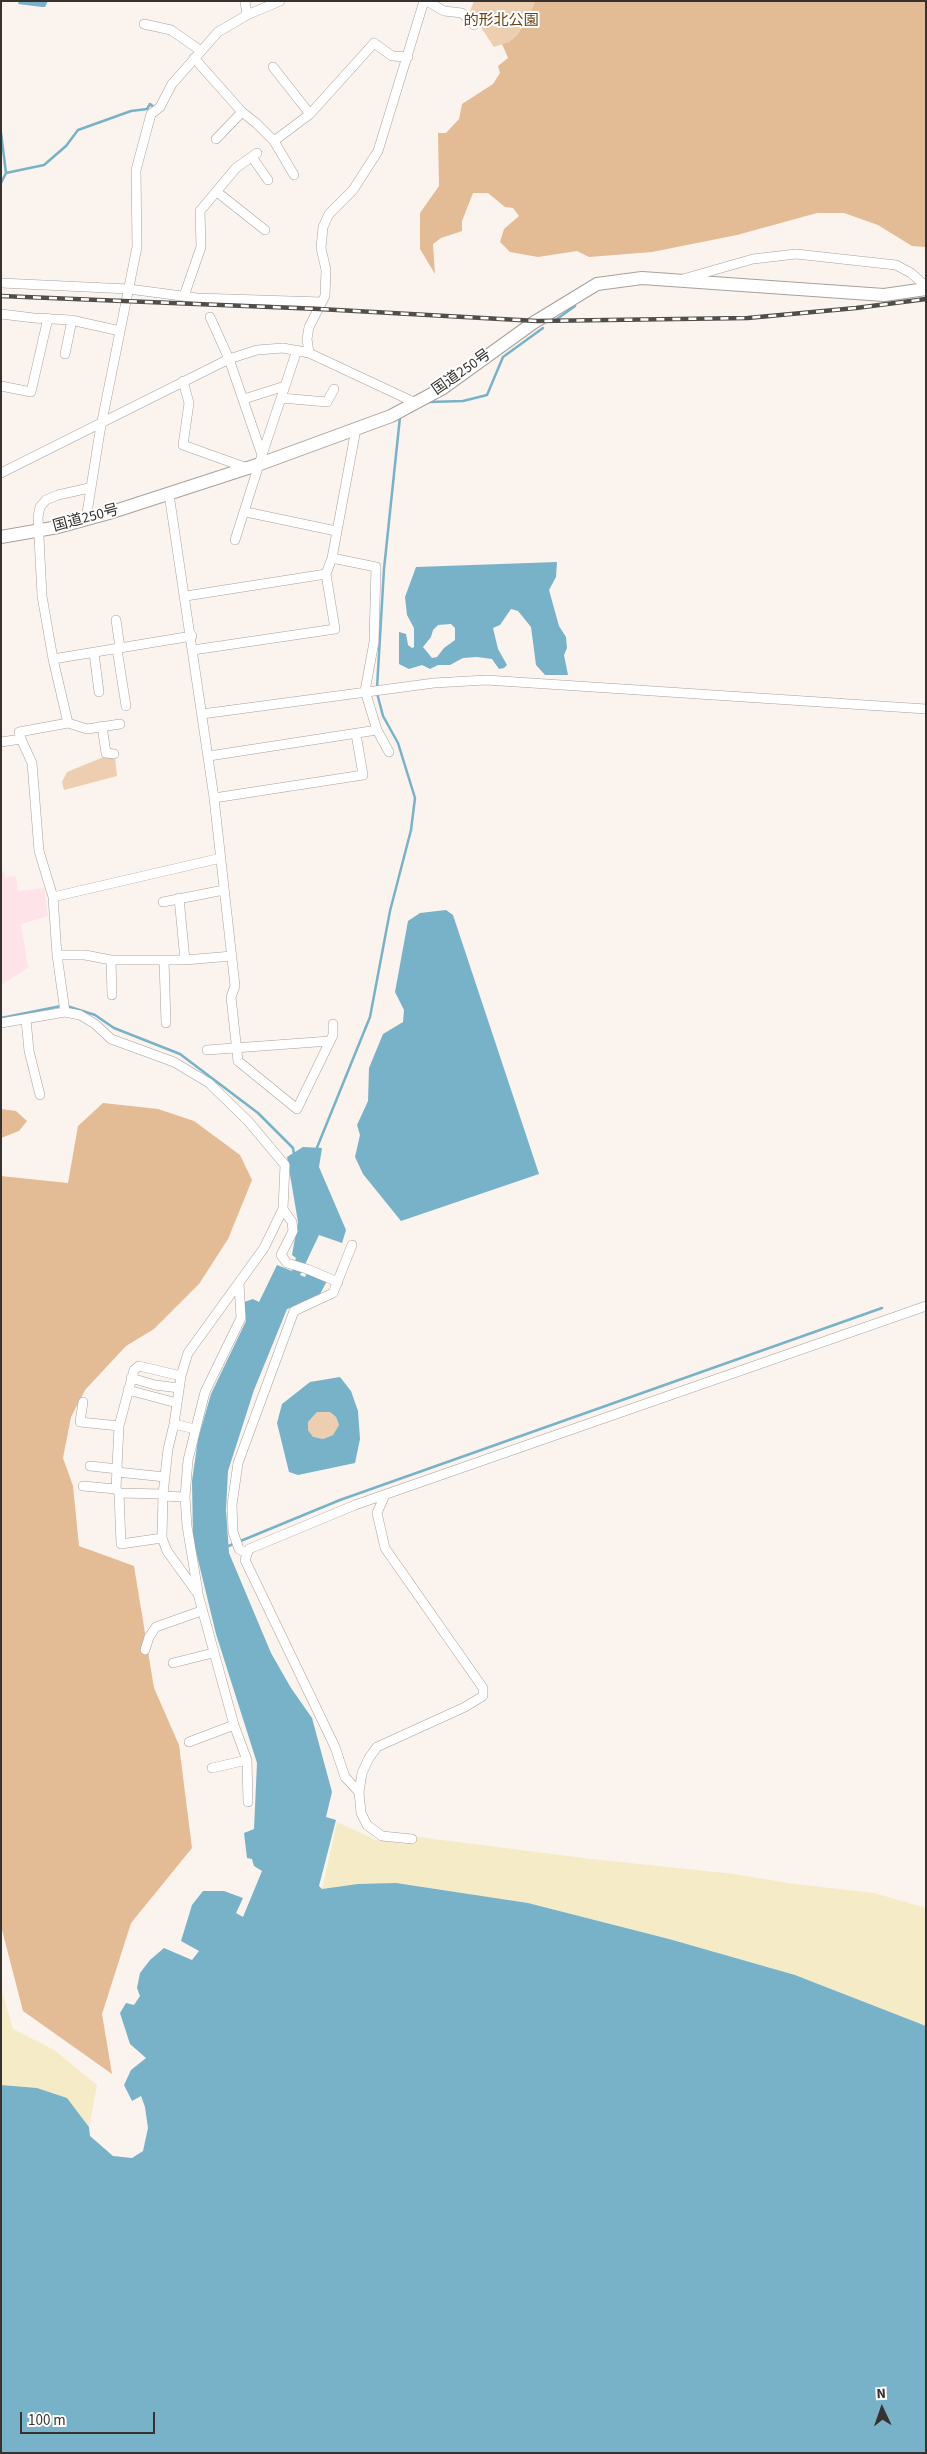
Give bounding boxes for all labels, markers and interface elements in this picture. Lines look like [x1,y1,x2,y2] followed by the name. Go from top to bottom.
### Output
[464,13,538,31] park label: 的形北公園
[429,346,495,400] street label: 国道250号
[51,502,121,536] street label: 国道250号
[857,2384,907,2434] north arrow
[876,2384,886,2404] text: N
[22,2402,158,2434] scale bar
[28,2410,66,2431] text: 100 m

